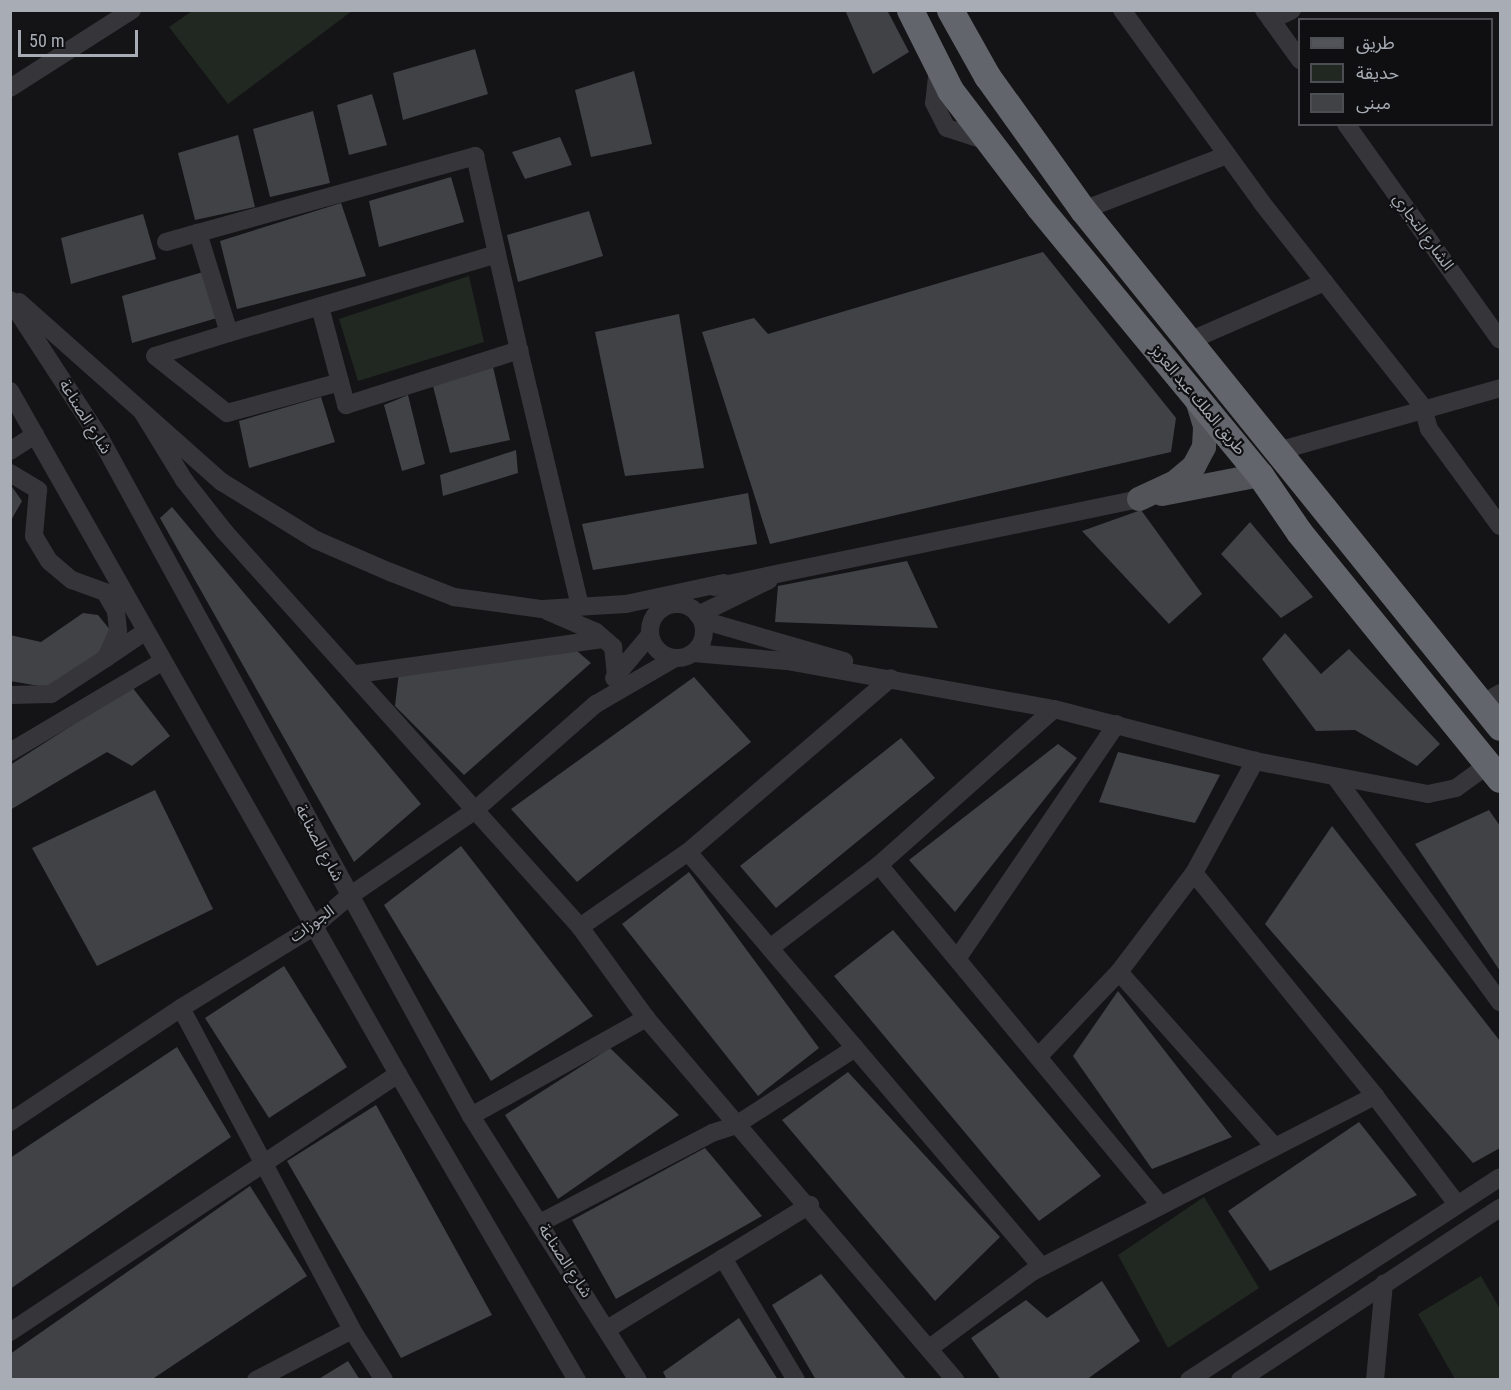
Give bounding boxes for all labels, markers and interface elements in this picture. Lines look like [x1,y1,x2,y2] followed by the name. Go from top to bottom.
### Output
[21,18,141,56] scale bar
[1298,18,1493,126] legend
[29,30,64,51] text: 50 m
[1356,32,1395,53] text: طريق
[1356,62,1399,83] text: حديقة
[1356,92,1391,113] text: مبنى
[1389,190,1457,274] street label: الشارع التجاري
[1146,341,1250,459] street label: طريق الملك عبد العزيز
[55,376,115,458] street label: شارع الصناعة
[291,801,347,885] street label: شارع الصناعة
[286,901,338,947] street label: الجوزات
[534,1221,596,1301] street label: شارع الصناعة

